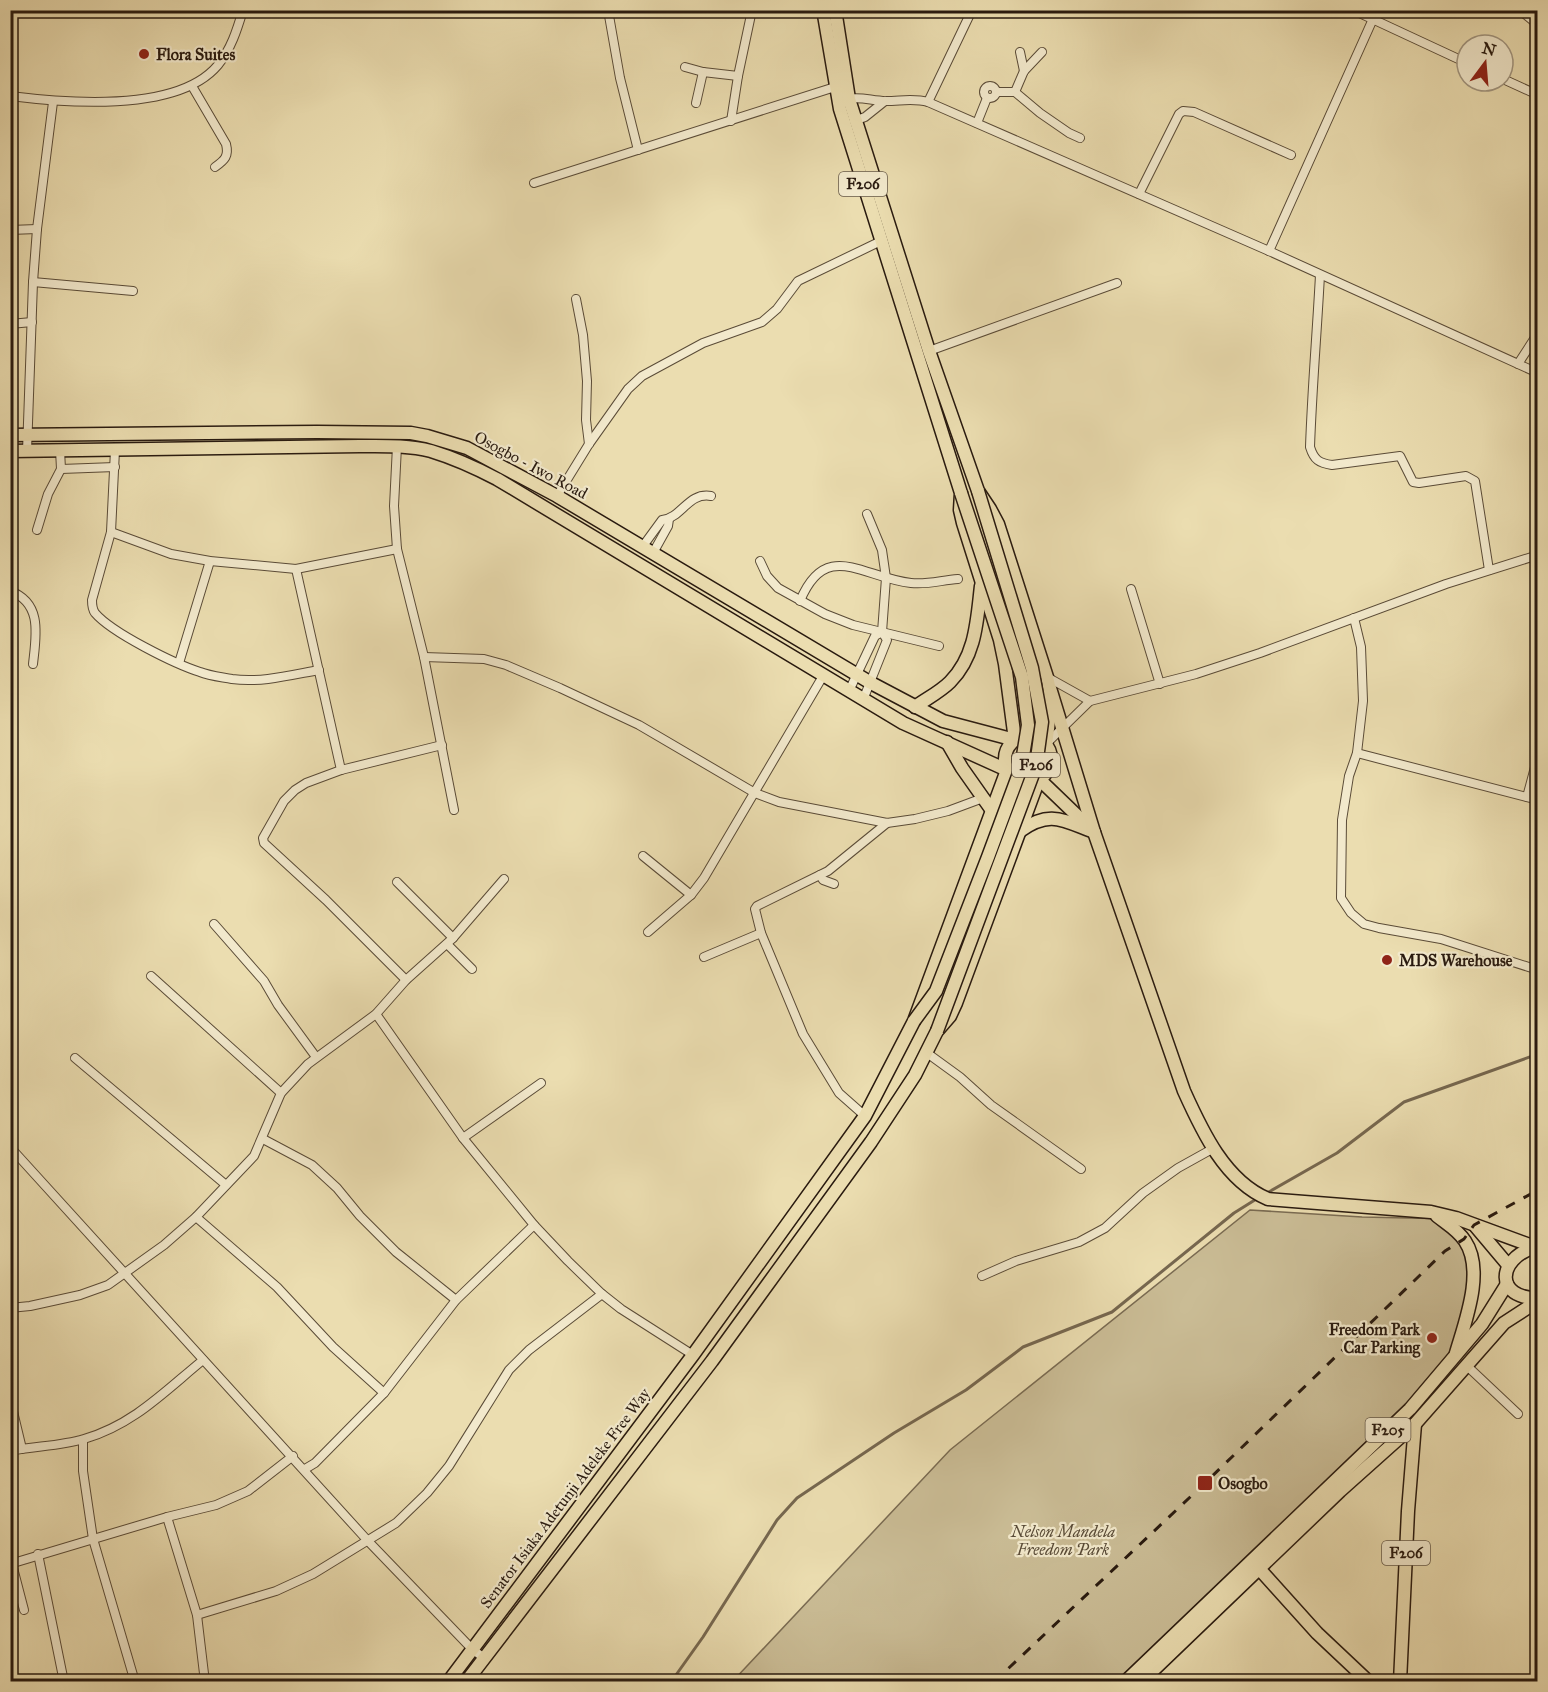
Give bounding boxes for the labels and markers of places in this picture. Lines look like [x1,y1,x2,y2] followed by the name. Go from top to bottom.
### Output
[156,45,235,64] place label: Flora Suites
[137,47,151,61] marker: Flora Suites
[1399,951,1513,970] place label: MDS Warehouse
[1380,953,1394,967] marker: MDS Warehouse
[1329,1320,1421,1358] place label: Freedom Park Car Parking
[1425,1331,1439,1345] marker: Freedom Park Car Parking
[1196,1474,1214,1492] marker: Osogbo
[1218,1474,1268,1494] place label: Osogbo

